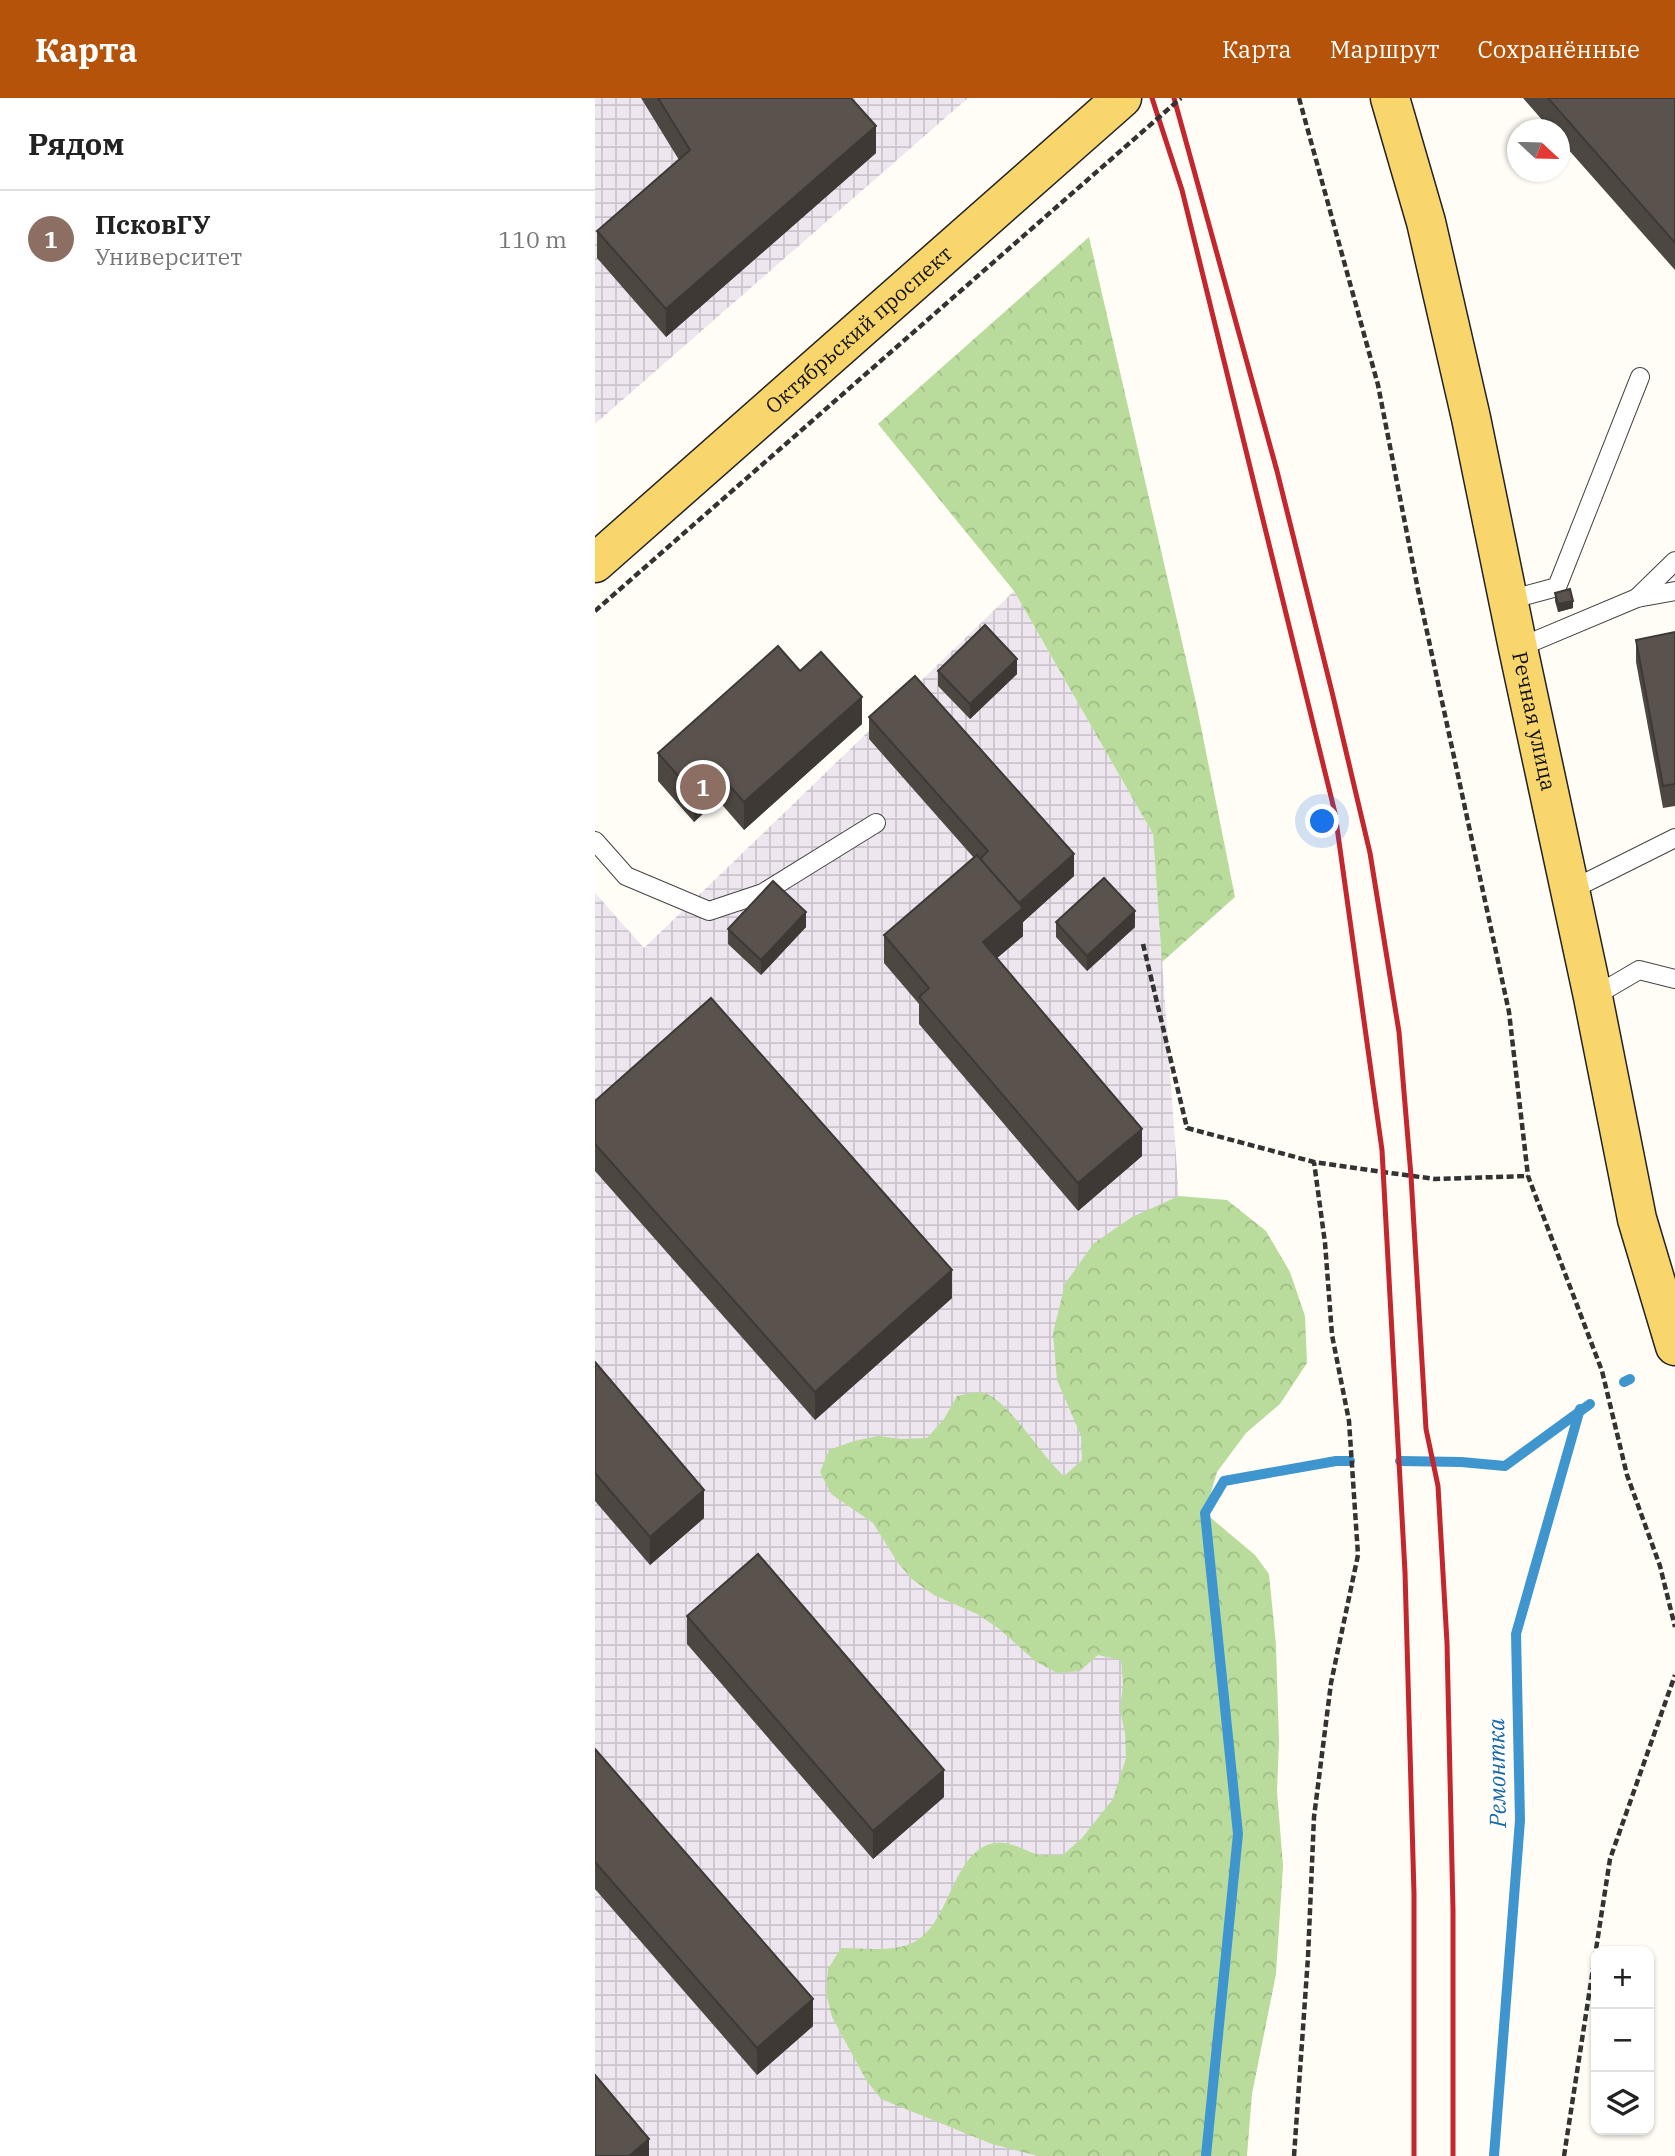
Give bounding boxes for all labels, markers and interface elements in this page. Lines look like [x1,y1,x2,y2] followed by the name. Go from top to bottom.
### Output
[35,28,138,71] text: Карта
[1222,33,1292,65] text: Карта
[1330,33,1439,65] text: Маршрут
[1477,33,1640,65] text: Сохранённые
[1507,119,1570,182] north arrow
[28,124,124,163] text: Рядом
[95,207,210,241] text: ПсковГУ
[44,224,58,254] text: 1
[498,224,567,254] text: 110 m
[759,239,958,419] street label: Октябрьский проспект
[95,241,242,271] text: Университет
[1506,649,1563,793] street label: Речная улица
[680,761,726,813] pin: 1
[1305,804,1339,838] your location
[1480,1718,1512,1829] water label: Ремонтка
[1591,1946,1654,2135] map controls
[1591,1946,1654,2009] button: +
[1591,2009,1654,2072] button: −
[1591,2072,1654,2135] button: layers

